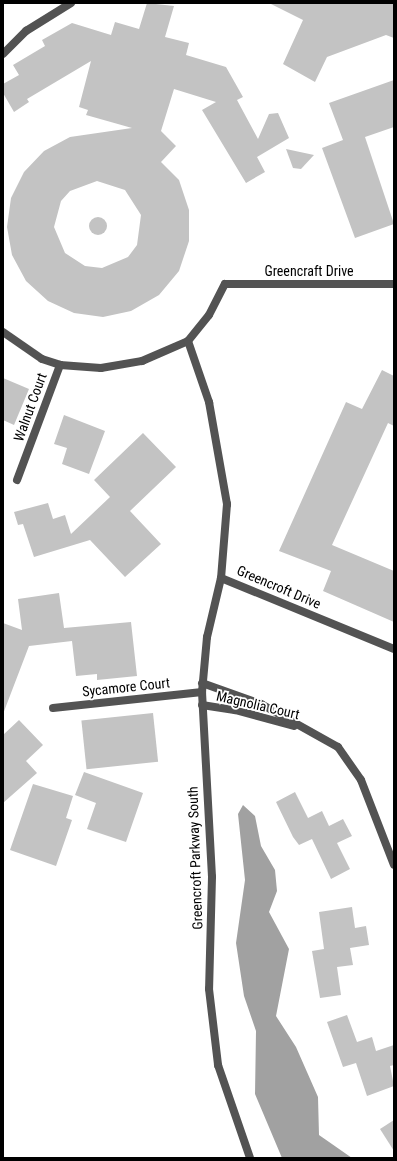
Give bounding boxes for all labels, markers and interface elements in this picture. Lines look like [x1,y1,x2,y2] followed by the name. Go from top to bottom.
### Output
[264,263,354,279] street label: Greencraft Drive
[10,370,50,444] street label: Walnut Court
[234,562,324,612] street label: Greencroft Drive
[81,674,171,700] street label: Sycamore Court
[215,687,301,723] street label: Magnolia Court
[184,786,206,930] street label: Greencroft Parkway South

